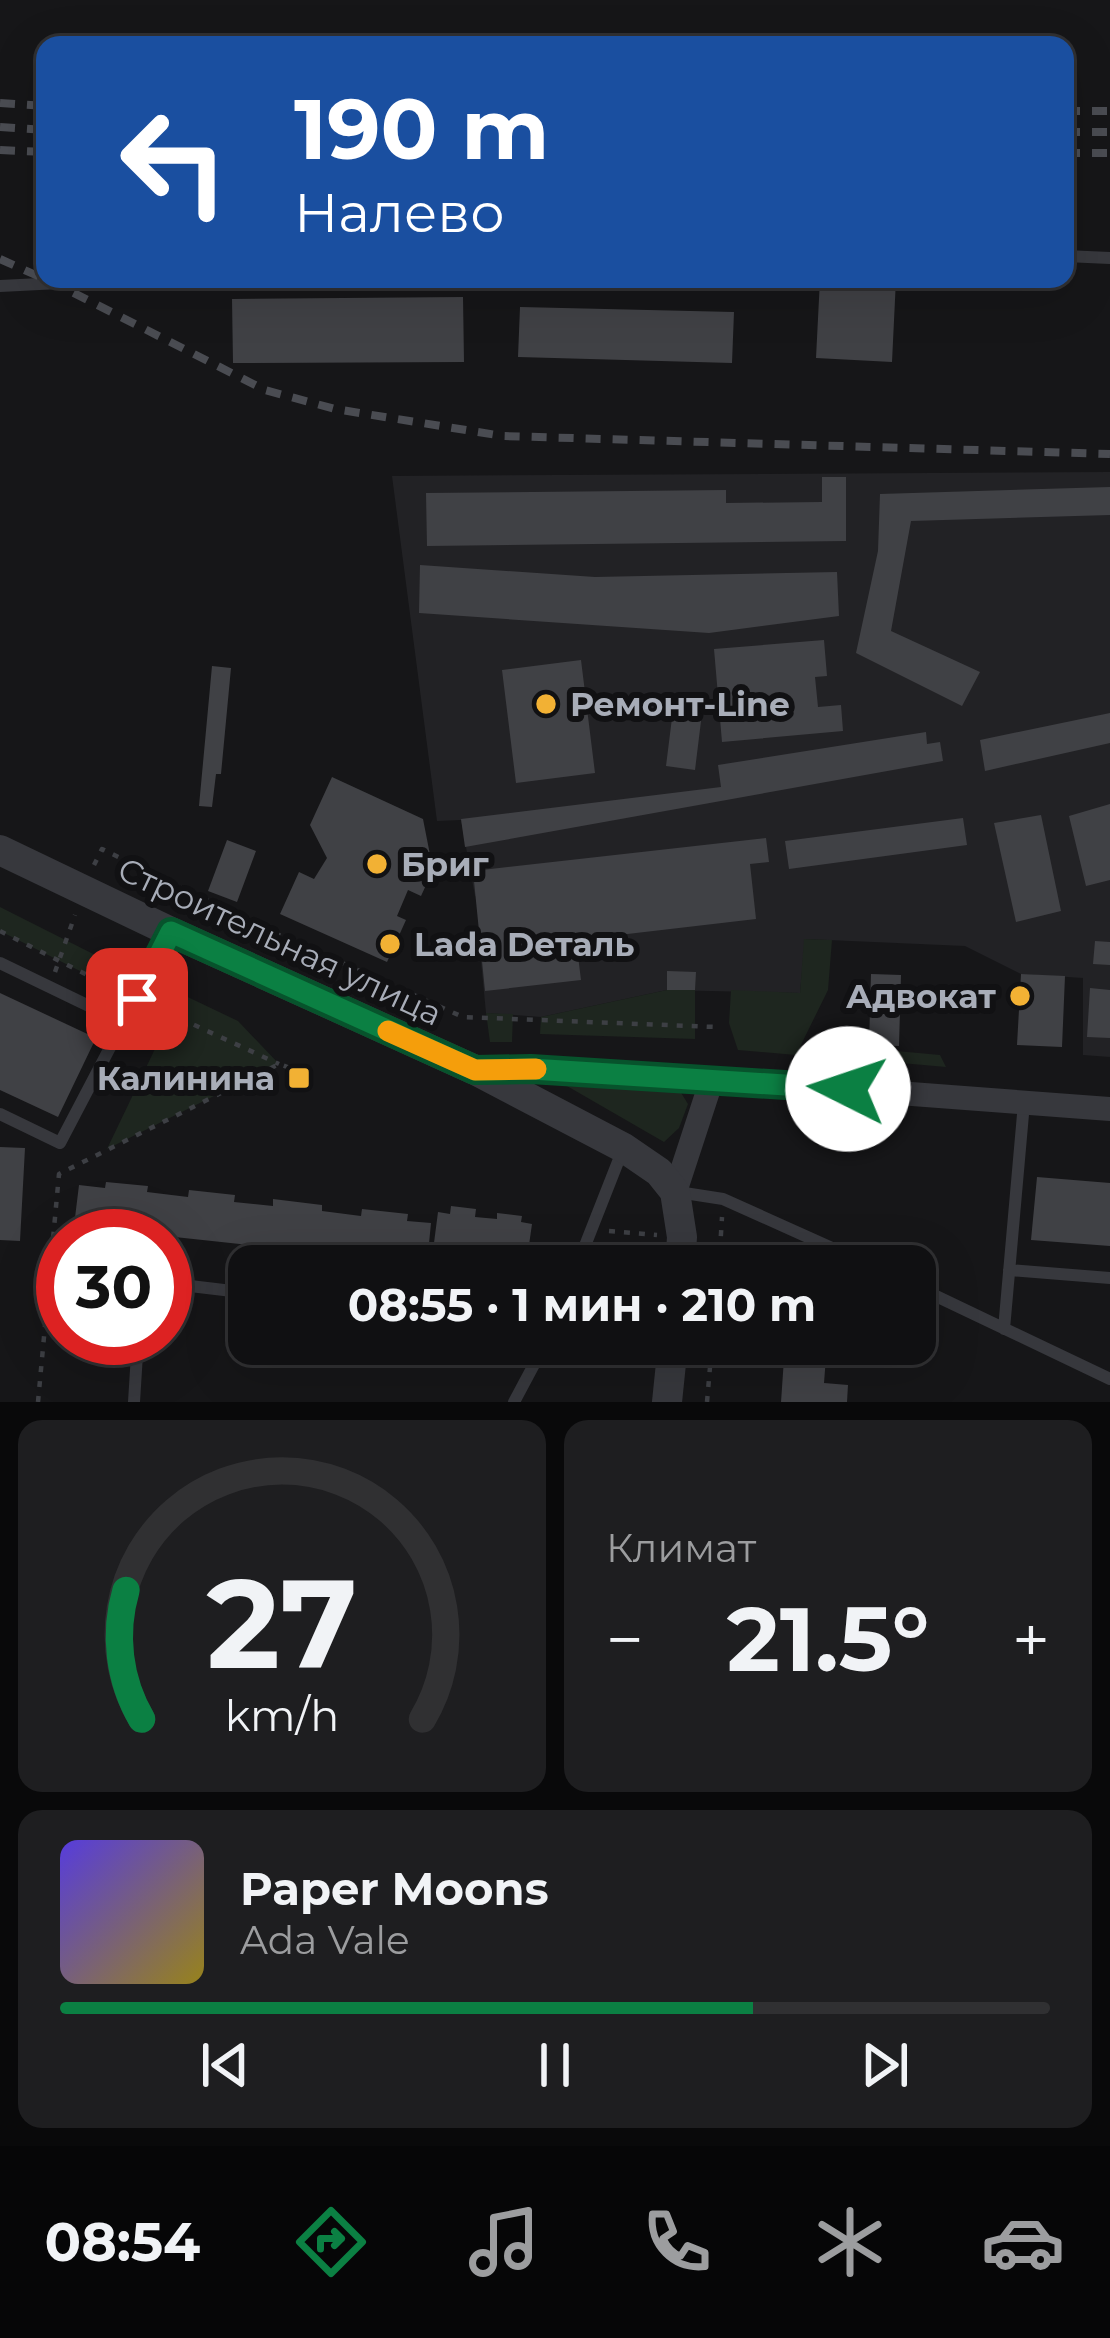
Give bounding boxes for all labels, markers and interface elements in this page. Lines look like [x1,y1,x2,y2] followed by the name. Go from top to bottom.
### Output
[294,78,549,180] text: 190 m
[96,84,252,240] icon: left
[294,180,505,246] text: Налево
[570,684,790,724] place label: Ремонт-Line
[533,691,559,717] marker: Ремонт-Line
[401,844,489,884] place label: Бриг
[112,848,448,1034] street label: Строительная улица
[364,851,390,877] marker: Бриг
[414,924,635,964] place label: Lada Dеталь
[377,931,403,957] marker: Lada Dеталь
[86,948,188,1050] pin
[104,966,170,1032] icon: arrive
[846,976,996,1016] place label: Адвокат
[1007,983,1033,1009] marker: Адвокат
[785,1026,911,1152] position arrow
[97,1058,275,1098] place label: Калинина
[286,1065,312,1091] marker: Калинина
[36,1209,192,1365] speed limit sign: 30
[348,1277,816,1332] text: 08:55 · 1 мин · 210 m
[606,1524,756,1572] text: Климат
[206,1547,358,1699] text: 27
[727,1584,929,1694] text: 21.5°
[606,1599,644,1680] text: −
[1012,1599,1050,1680] text: +
[225,1689,339,1742] text: km/h
[240,1861,549,1916] text: Paper Moons
[240,1916,410,1964] text: Ada Vale
[192,2032,258,2098] icon: previous
[522,2032,588,2098] icon: pause
[852,2032,918,2098] icon: next
[289,2200,373,2284] icon: directions
[462,2200,546,2284] icon: music
[635,2200,719,2284] icon: phone
[808,2200,892,2284] icon: climate
[981,2200,1065,2284] icon: car
[45,2209,200,2275] text: 08:54

